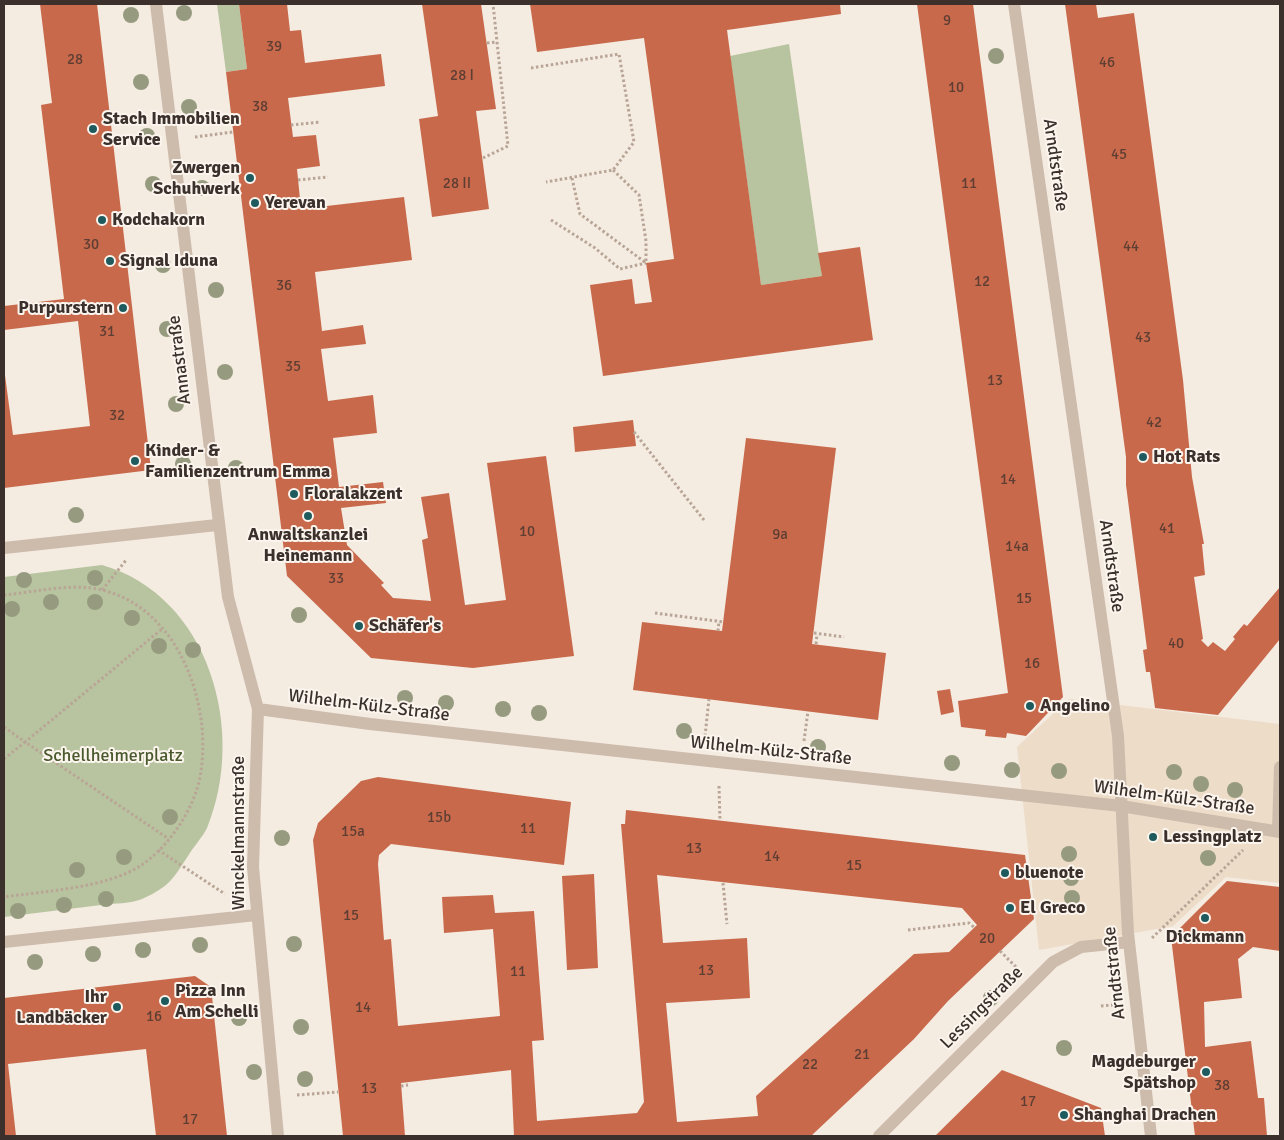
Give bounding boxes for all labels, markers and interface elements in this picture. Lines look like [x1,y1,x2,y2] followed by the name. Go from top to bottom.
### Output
[943,12,951,30] house number: 9
[266,38,282,56] house number: 39
[67,51,83,69] house number: 28
[1099,54,1115,72] house number: 46
[450,67,474,85] house number: 28 I
[948,79,964,97] house number: 10
[252,98,268,116] house number: 38
[103,108,240,150] place label: Stach Immobilien Service
[1038,117,1072,213] street label: Arndtstraße
[87,123,99,135] marker: Stach Immobilien Service
[1111,146,1127,164] house number: 45
[153,157,240,200] place label: Zwergen Schuhwerk
[244,172,256,184] marker: Zwergen Schuhwerk
[443,175,471,193] house number: 28 II
[961,175,977,193] house number: 11
[265,192,326,214] place label: Yerevan
[249,197,261,209] marker: Yerevan
[112,209,205,231] place label: Kodchakorn
[96,214,108,226] marker: Kodchakorn
[83,236,99,254] house number: 30
[1123,238,1139,256] house number: 44
[120,250,218,272] place label: Signal Iduna
[104,255,116,267] marker: Signal Iduna
[974,273,990,291] house number: 12
[276,277,292,295] house number: 36
[18,297,113,319] place label: Purpurstern
[117,302,129,314] marker: Purpurstern
[164,314,196,406] street label: Annastraße
[99,323,115,341] house number: 31
[1135,329,1151,347] house number: 43
[285,358,301,376] house number: 35
[987,372,1003,390] house number: 13
[109,407,125,425] house number: 32
[1146,414,1162,432] house number: 42
[145,440,330,482] place label: Kinder- & Familienzentrum Emma
[1153,446,1220,468] place label: Hot Rats
[1137,451,1149,463] marker: Hot Rats
[129,455,141,467] marker: Kinder- & Familienzentrum Emma
[1000,471,1016,489] house number: 14
[304,483,402,505] place label: Floralakzent
[288,488,300,500] marker: Floralakzent
[302,510,314,522] marker: Anwaltskanzlei Heinemann
[1094,518,1128,614] street label: Arndtstraße
[1159,520,1175,538] house number: 41
[519,523,535,541] house number: 10
[248,524,368,566] place label: Anwaltskanzlei Heinemann
[772,526,788,544] house number: 9a
[1005,538,1029,556] house number: 14a
[328,570,344,588] house number: 33
[1016,590,1032,608] house number: 15
[369,615,441,637] place label: Schäfer's
[353,620,365,632] marker: Schäfer's
[1168,635,1184,653] house number: 40
[1024,655,1040,673] house number: 16
[287,685,451,727] street label: Wilhelm-Külz-Straße
[1040,695,1110,717] place label: Angelino
[1024,700,1036,712] marker: Angelino
[689,732,853,770] street label: Wilhelm-Külz-Straße
[43,745,183,767] park label: Schellheimerplatz
[228,756,250,910] street label: Winckelmannstraße
[1092,776,1256,820] street label: Wilhelm-Külz-Straße
[427,809,451,827] house number: 15b
[520,820,536,838] house number: 11
[341,823,365,841] house number: 15a
[1163,826,1262,848] place label: Lessingplatz
[1147,831,1159,843] marker: Lessingplatz
[686,840,702,858] house number: 13
[764,848,780,866] house number: 14
[846,857,862,875] house number: 15
[1015,862,1084,884] place label: bluenote
[999,867,1011,879] marker: bluenote
[1020,897,1085,919] place label: El Greco
[1004,902,1016,914] marker: El Greco
[343,907,359,925] house number: 15
[1199,912,1211,924] marker: Dickmann
[1099,925,1131,1021] street label: Arndtstraße
[1166,926,1244,948] place label: Dickmann
[979,930,995,948] house number: 20
[698,962,714,980] house number: 13
[936,962,1028,1054] street label: Lessingstraße
[510,963,526,981] house number: 11
[175,980,259,1022] place label: Pizza Inn Am Schelli
[16,986,107,1028] place label: Ihr Landbäcker
[159,995,171,1007] marker: Pizza Inn Am Schelli
[355,999,371,1017] house number: 14
[111,1001,123,1013] marker: Ihr Landbäcker
[146,1008,162,1026] house number: 16
[854,1046,870,1064] house number: 21
[1091,1051,1196,1094] place label: Magdeburger Spätshop
[802,1056,818,1074] house number: 22
[1200,1066,1212,1078] marker: Magdeburger Spätshop
[1214,1077,1230,1095] house number: 38
[361,1080,377,1098] house number: 13
[1020,1093,1036,1111] house number: 17
[1074,1104,1216,1126] place label: Shanghai Drachen
[1058,1109,1070,1121] marker: Shanghai Drachen
[182,1111,198,1129] house number: 17

